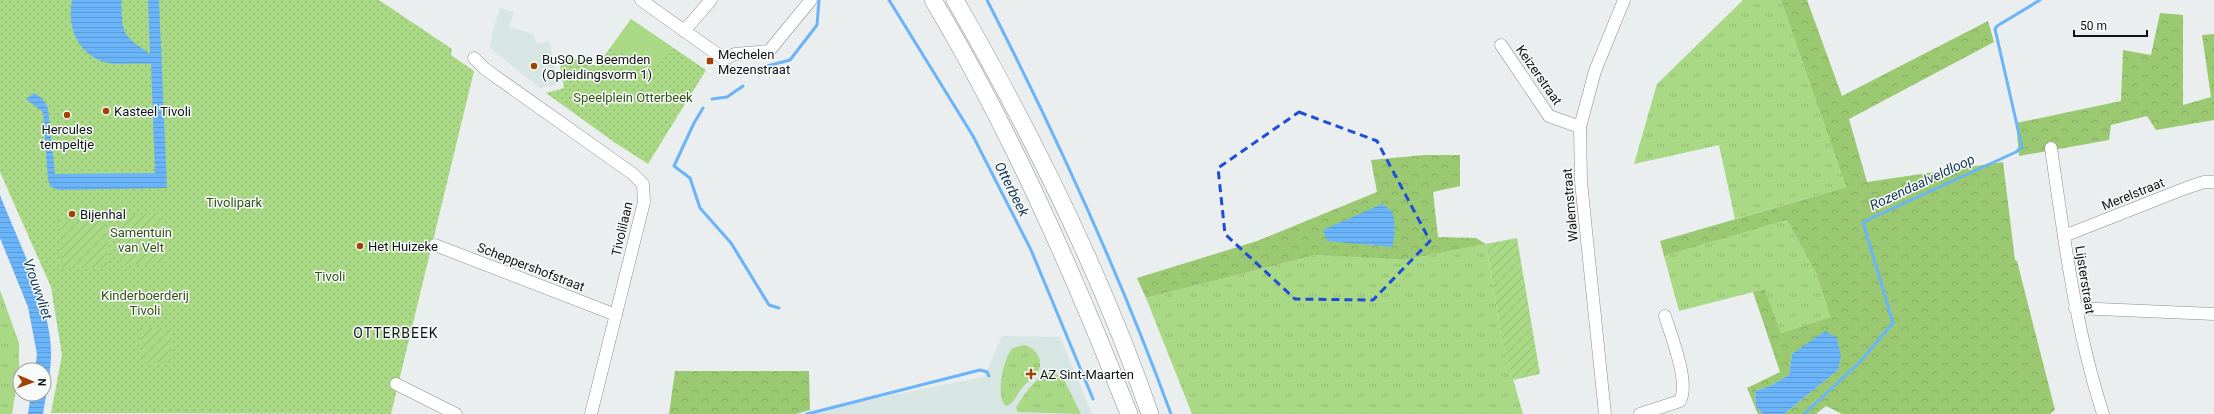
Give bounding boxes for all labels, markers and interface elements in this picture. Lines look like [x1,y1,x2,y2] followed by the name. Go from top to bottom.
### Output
[2074,12,2147,38] scale bar
[2080,19,2107,33] text: 50 m
[1513,42,1565,108] street label: Keizerstraat
[718,47,790,77] place label: Mechelen Mezenstraat
[542,52,652,82] place label: BuSO De Beemden (Opleidingsvorm 1)
[705,56,715,66] marker: Mechelen Mezenstraat
[529,61,539,71] marker: BuSO De Beemden (Opleidingsvorm 1)
[573,90,693,105] park label: Speelplein Otterbeek
[114,104,191,119] place label: Kasteel Tivoli
[101,106,111,116] marker: Kasteel Tivoli
[62,110,72,120] marker: Hercules tempeltje
[40,122,94,152] place label: Hercules tempeltje
[1867,151,1977,213] water label: Rozendaalveldloop
[991,159,1033,220] water label: Otterbeek
[1559,168,1581,242] street label: Walemstraat
[2100,175,2166,213] street label: Merelstraat
[206,195,263,210] park label: Tivolipark
[608,200,636,258] street label: Tivolilaan
[80,207,126,222] place label: Bijenhal
[67,209,77,219] marker: Bijenhal
[110,225,172,255] park label: Samentuin van Velt
[368,239,438,254] place label: Het Huizeke
[475,240,587,294] street label: Scheppershofstraat
[355,241,365,251] marker: Het Huizeke
[2072,245,2098,315] street label: Lijsterstraat
[20,257,56,322] water label: Vrouwvliet
[315,269,345,284] park label: Tivoli
[101,288,189,318] park label: Kinderboerderij Tivoli
[353,325,439,341] district label: OTTERBEEK
[12,362,52,402] north arrow
[1040,367,1134,382] place label: AZ Sint-Maarten
[1025,368,1037,380] marker: AZ Sint-Maarten
[35,378,48,387] text: N

